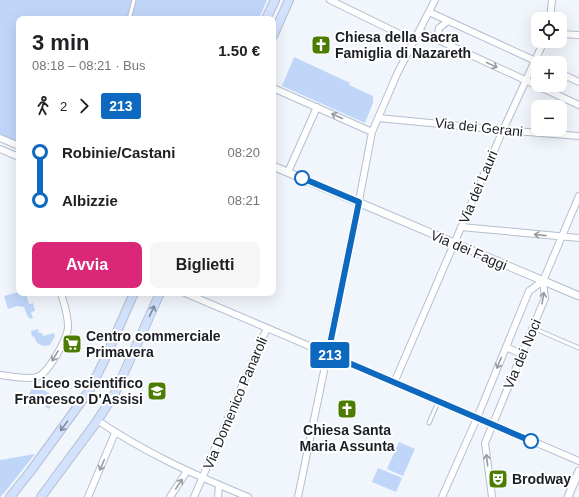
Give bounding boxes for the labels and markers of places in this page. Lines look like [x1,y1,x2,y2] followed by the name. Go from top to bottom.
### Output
[335,29,471,61] place label: Chiesa della Sacra Famiglia di Nazareth
[310,34,332,56] church icon: Chiesa della Sacra Famiglia di Nazareth
[294,170,310,186] unlabelled marker
[86,328,221,360] place label: Centro commerciale Primavera
[61,333,83,355] supermarket icon: Centro commerciale Primavera
[14,375,143,407] place label: Liceo scientifico Francesco D'Assisi
[146,380,168,402] school or university icon: Liceo scientifico Francesco D'Assisi
[336,398,358,420] church icon: Chiesa Santa Maria Assunta
[299,422,395,454] place label: Chiesa Santa Maria Assunta
[523,433,539,449] unlabelled marker
[487,468,509,490] theatre icon: Brodway
[512,471,571,487] place label: Brodway

